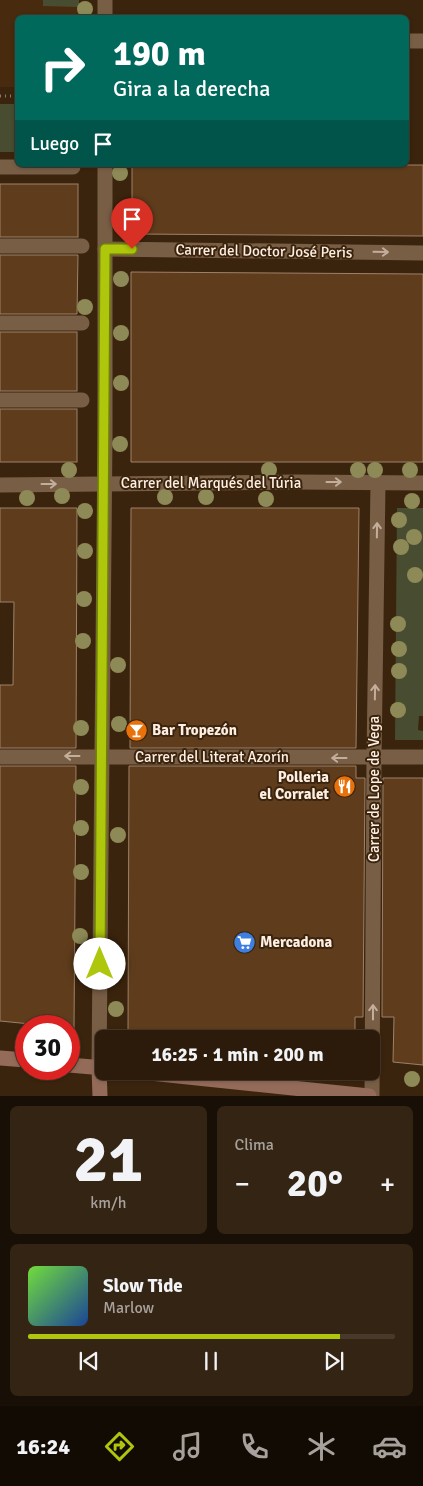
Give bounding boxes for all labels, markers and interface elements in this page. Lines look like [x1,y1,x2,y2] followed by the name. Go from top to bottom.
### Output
[113,32,206,75] text: 190 m
[30,35,95,100] icon: right
[113,75,270,102] text: Gira a la derecha
[89,130,117,158] icon: arrive
[30,132,79,156] text: Luego
[111,198,153,249] pin
[118,205,146,233] icon: arrive
[175,240,353,262] street label: Carrer del Doctor José Peris
[373,247,389,257] one-way arrow
[121,474,301,492] street label: Carrer del Marqués del Túria
[325,477,341,487] one-way arrow
[40,479,56,489] one-way arrow
[373,522,382,538] one-way arrow
[370,685,380,701] one-way arrow
[365,716,383,862] street label: Carrer de Lope de Vega
[124,718,148,742] bar icon: Bar Tropezón
[152,721,237,739] place label: Bar Tropezón
[135,748,289,766] street label: Carrer del Literat Azorín
[64,751,80,761] one-way arrow
[332,753,348,763] one-way arrow
[260,768,329,803] place label: Polleria el Corralet
[333,774,357,798] restaurant icon: Polleria el Corralet
[232,930,256,954] supermarket icon: Mercadona
[260,933,333,951] place label: Mercadona
[73,937,125,989] position arrow
[368,1005,377,1021] one-way arrow
[15,1015,80,1080] speed limit sign: 30
[151,1043,324,1067] text: 16:25 · 1 min · 200 m
[73,1120,143,1200] text: 21
[235,1135,274,1155] text: Clima
[287,1160,343,1207] text: 20°
[235,1167,250,1201] text: −
[380,1167,395,1201] text: +
[90,1193,126,1213] text: km/h
[103,1274,183,1298] text: Slow Tide
[103,1298,154,1318] text: Marlow
[75,1347,103,1375] icon: previous
[197,1347,225,1375] icon: pause
[320,1347,348,1375] icon: next
[102,1429,137,1464] icon: directions
[170,1429,205,1464] icon: music
[237,1429,272,1464] icon: phone
[304,1429,339,1464] icon: climate
[372,1429,407,1464] icon: car
[16,1433,70,1460] text: 16:24

